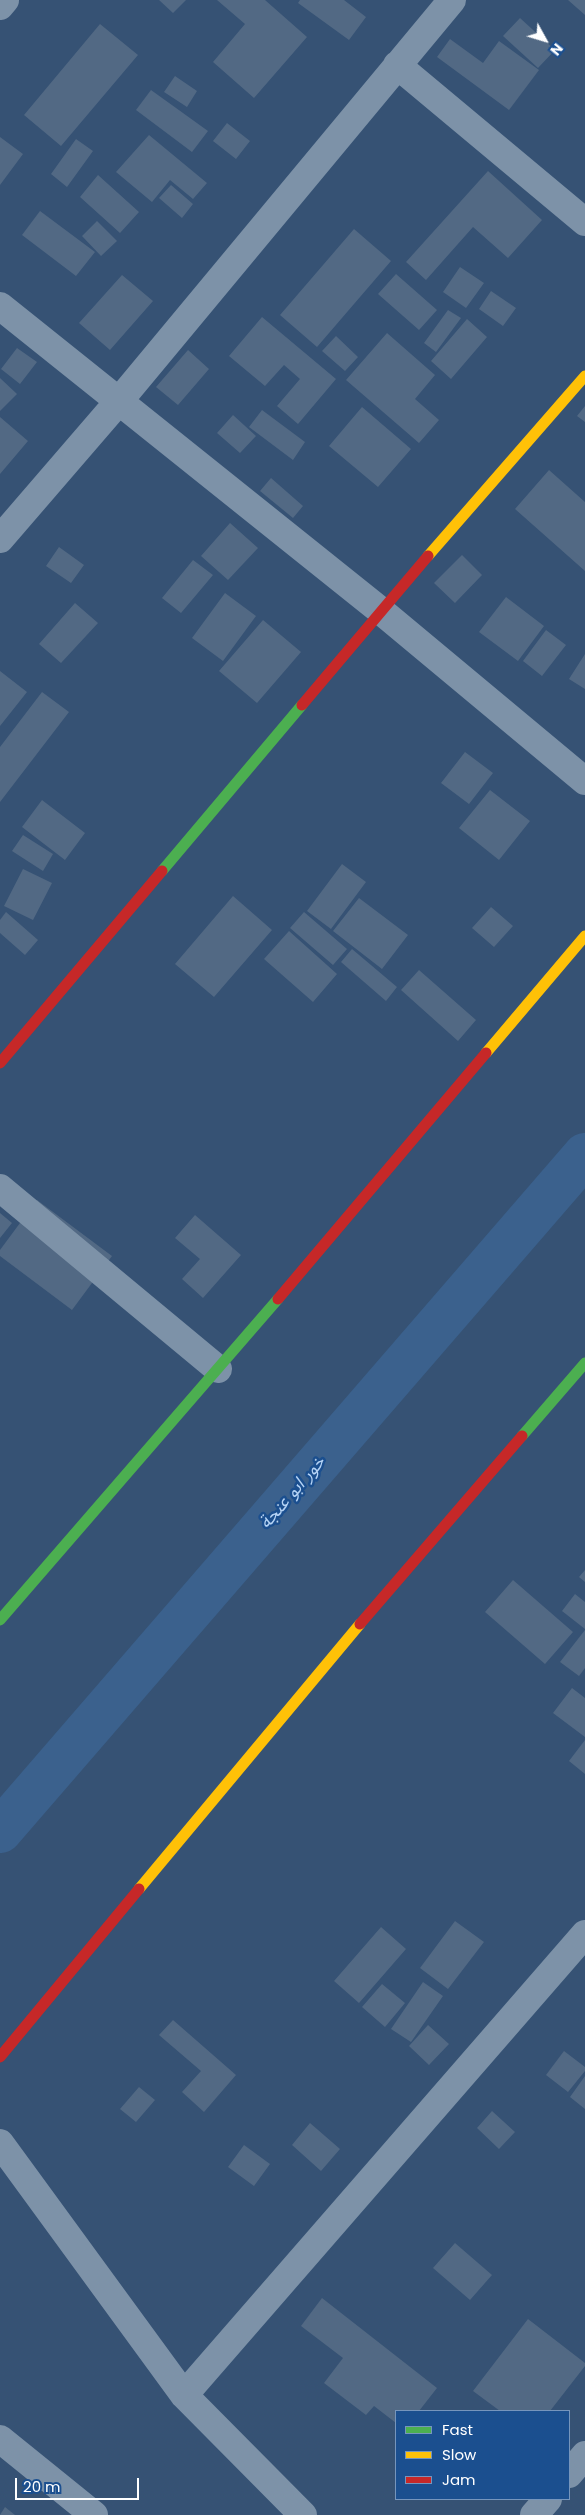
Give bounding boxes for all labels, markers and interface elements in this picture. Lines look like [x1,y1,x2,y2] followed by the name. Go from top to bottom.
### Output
[520,15,570,65] north arrow
[546,39,568,60] text: N
[255,1452,331,1534] water label: خور ابو عنجة
[395,2410,570,2500] legend
[442,2419,473,2440] text: Fast
[442,2444,476,2465] text: Slow
[18,2468,141,2500] scale bar
[442,2469,476,2490] text: Jam
[23,2476,61,2497] text: 20 m

